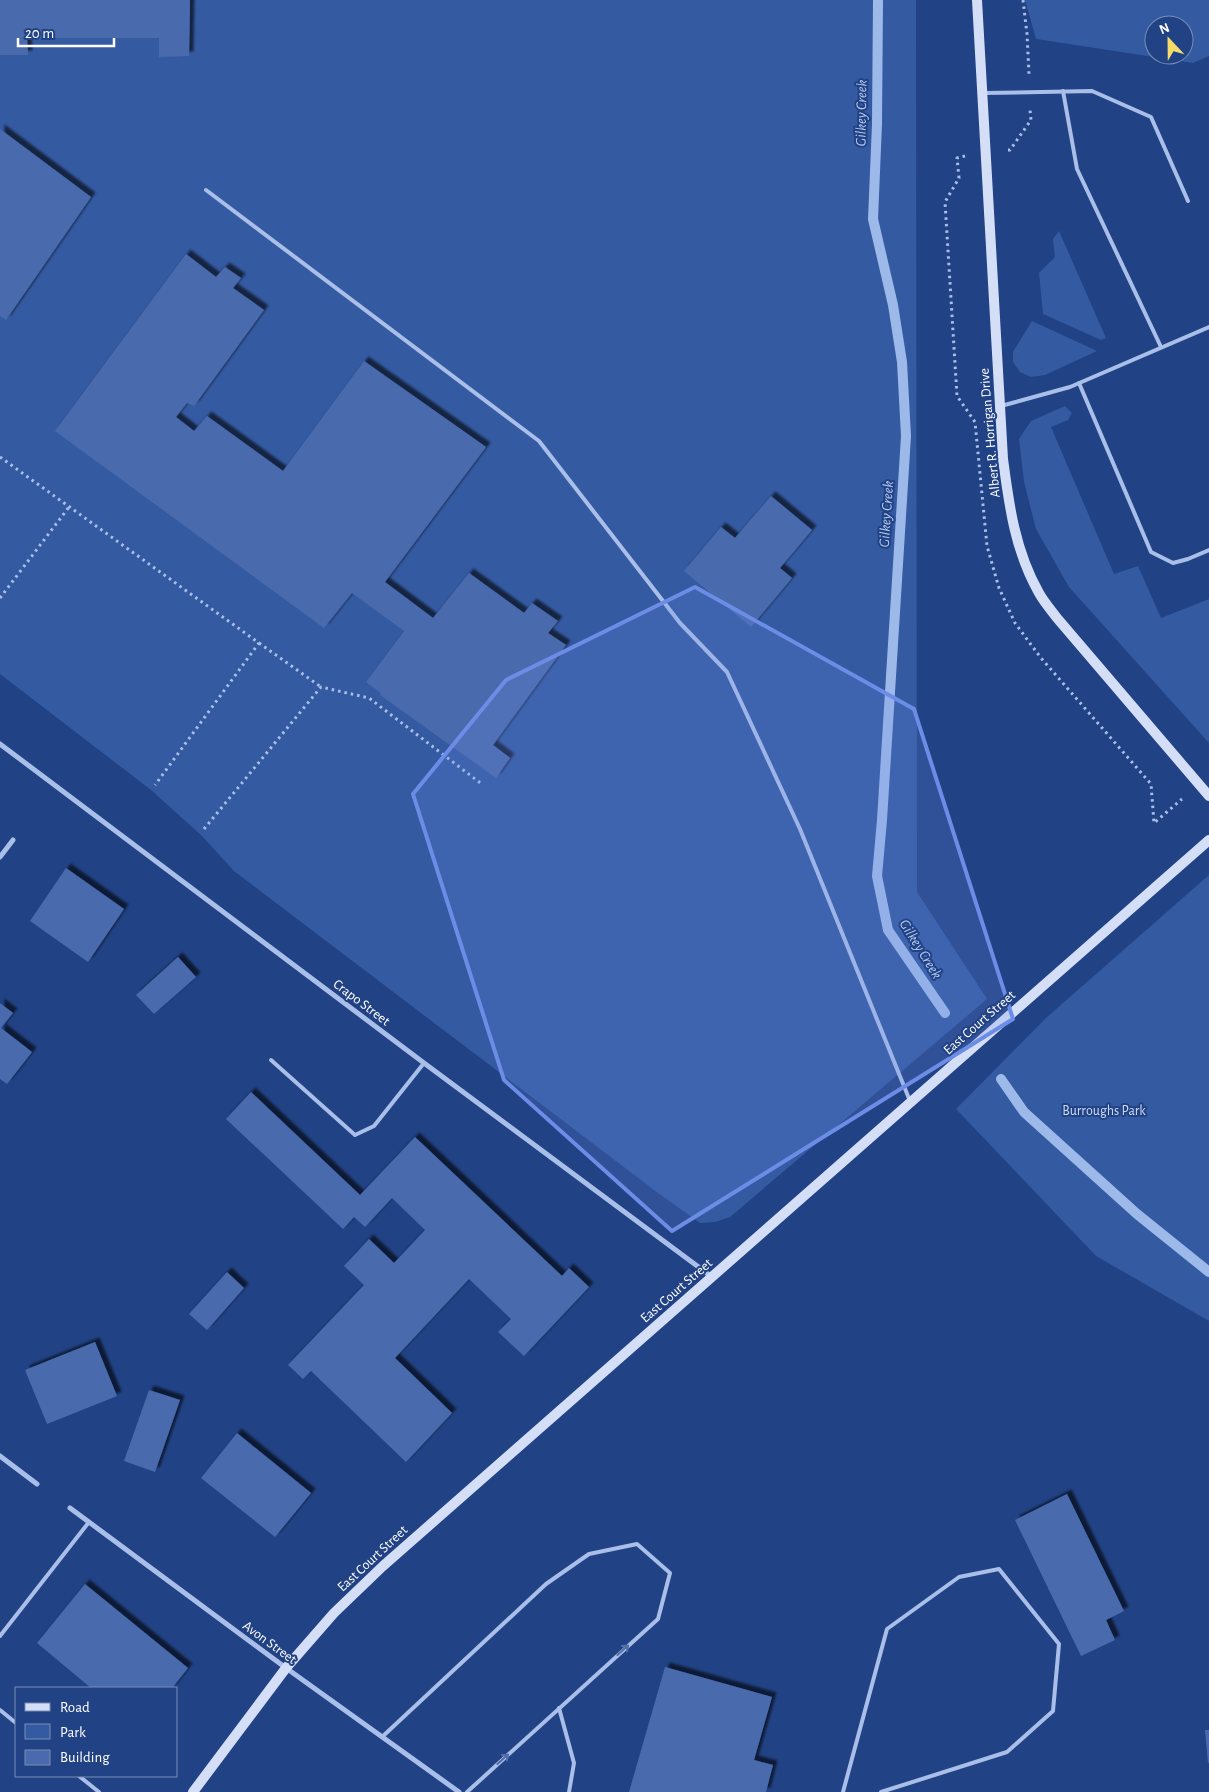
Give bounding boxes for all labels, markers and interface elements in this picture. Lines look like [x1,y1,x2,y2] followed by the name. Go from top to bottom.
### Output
[18,15,114,47] scale bar
[1144,15,1194,65] north arrow
[1157,21,1172,37] text: N
[25,26,54,41] text: 20 m
[853,79,870,147] water label: Gilkey Creek
[977,368,1003,498] street label: Albert R. Horrigan Drive
[877,480,896,548] water label: Gilkey Creek
[897,917,945,982] water label: Gilkey Creek
[330,977,393,1029] street label: Crapo Street
[941,988,1019,1058] street label: East Court Street
[1062,1104,1146,1118] park label: Burroughs Park
[638,1256,716,1326] street label: East Court Street
[335,1523,411,1595] street label: East Court Street
[240,1619,299,1667] street label: Avon Street
[617,1644,630,1656] one-way arrow
[15,1687,178,1777] legend
[60,1700,90,1715] text: Road
[60,1725,86,1740] text: Park
[60,1750,110,1765] text: Building
[496,1753,509,1765] one-way arrow

